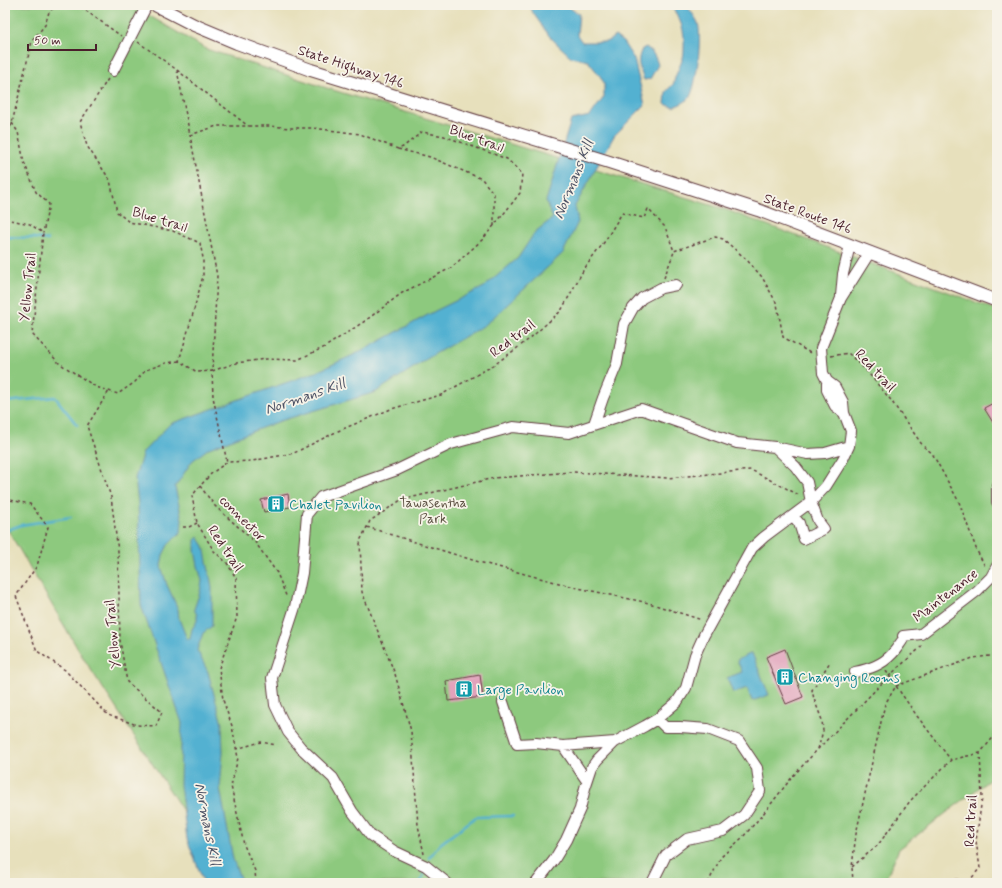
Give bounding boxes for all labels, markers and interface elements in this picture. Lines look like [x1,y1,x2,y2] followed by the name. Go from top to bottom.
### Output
[28,26,96,52] scale bar
[34,33,61,49] text: 50 m
[295,41,406,94] street label: State Highway 146
[447,121,507,157] street label: Blue trail
[549,136,599,222] water label: Normans Kill
[761,190,854,238] street label: State Route 146
[130,203,190,237] street label: Blue trail
[15,252,41,323] street label: Yellow Trail
[486,316,539,362] street label: Red trail
[851,345,900,396] street label: Red trail
[263,373,349,420] water label: Normans Kill
[215,492,269,546] street label: connector
[266,494,286,514] building icon: Chalet Pavilion
[399,494,467,528] park label: Tawasentha Park
[289,496,382,514] place label: Chalet Pavilion
[203,522,247,575] street label: Red trail
[910,565,982,627] street label: Maintenance
[101,599,125,669] street label: Yellow Trail
[775,667,795,687] building icon: Changing Rooms
[798,669,900,688] place label: Changing Rooms
[454,679,474,699] building icon: Large Pavilion
[477,681,564,700] place label: Large Pavilion
[189,781,225,868] water label: Normans Kill
[961,794,981,848] street label: Red trail

